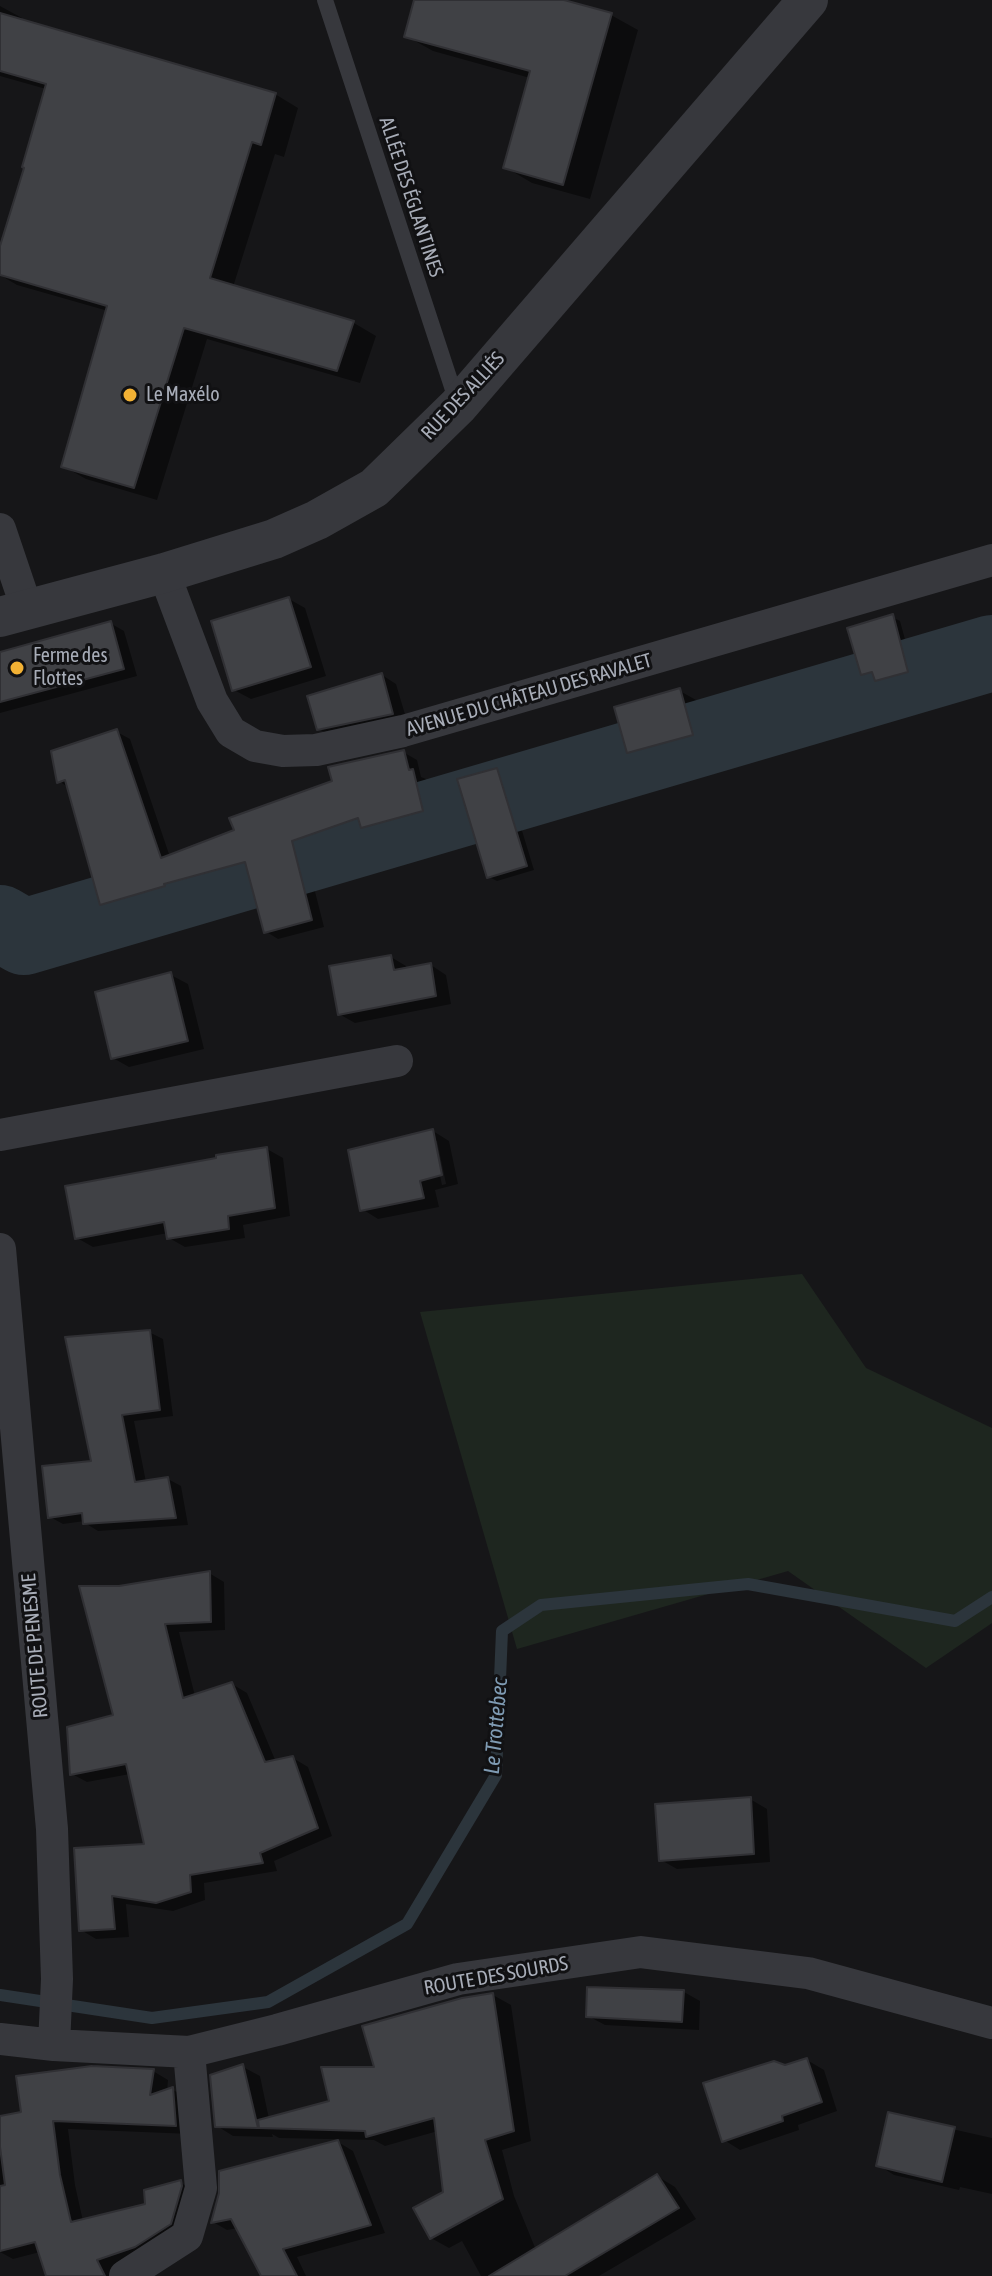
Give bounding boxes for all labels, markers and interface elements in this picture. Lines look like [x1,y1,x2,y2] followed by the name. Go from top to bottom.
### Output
[374,114,448,280] street label: ALLÉE DES ÉGLANTINES
[416,347,510,445] street label: RUE DES ALLIÉS
[146,383,220,407] place label: Le Maxélo
[121,386,139,404] marker: Le Maxélo
[33,644,107,691] place label: Ferme des Flottes
[404,648,654,742] street label: AVENUE DU CHÂTEAU DES RAVALET
[8,659,26,677] marker: Ferme des Flottes
[17,1573,53,1719] street label: ROUTE DE PENESME
[479,1677,513,1775] water label: Le Trottebec
[422,1952,570,2000] street label: ROUTE DES SOURDS

